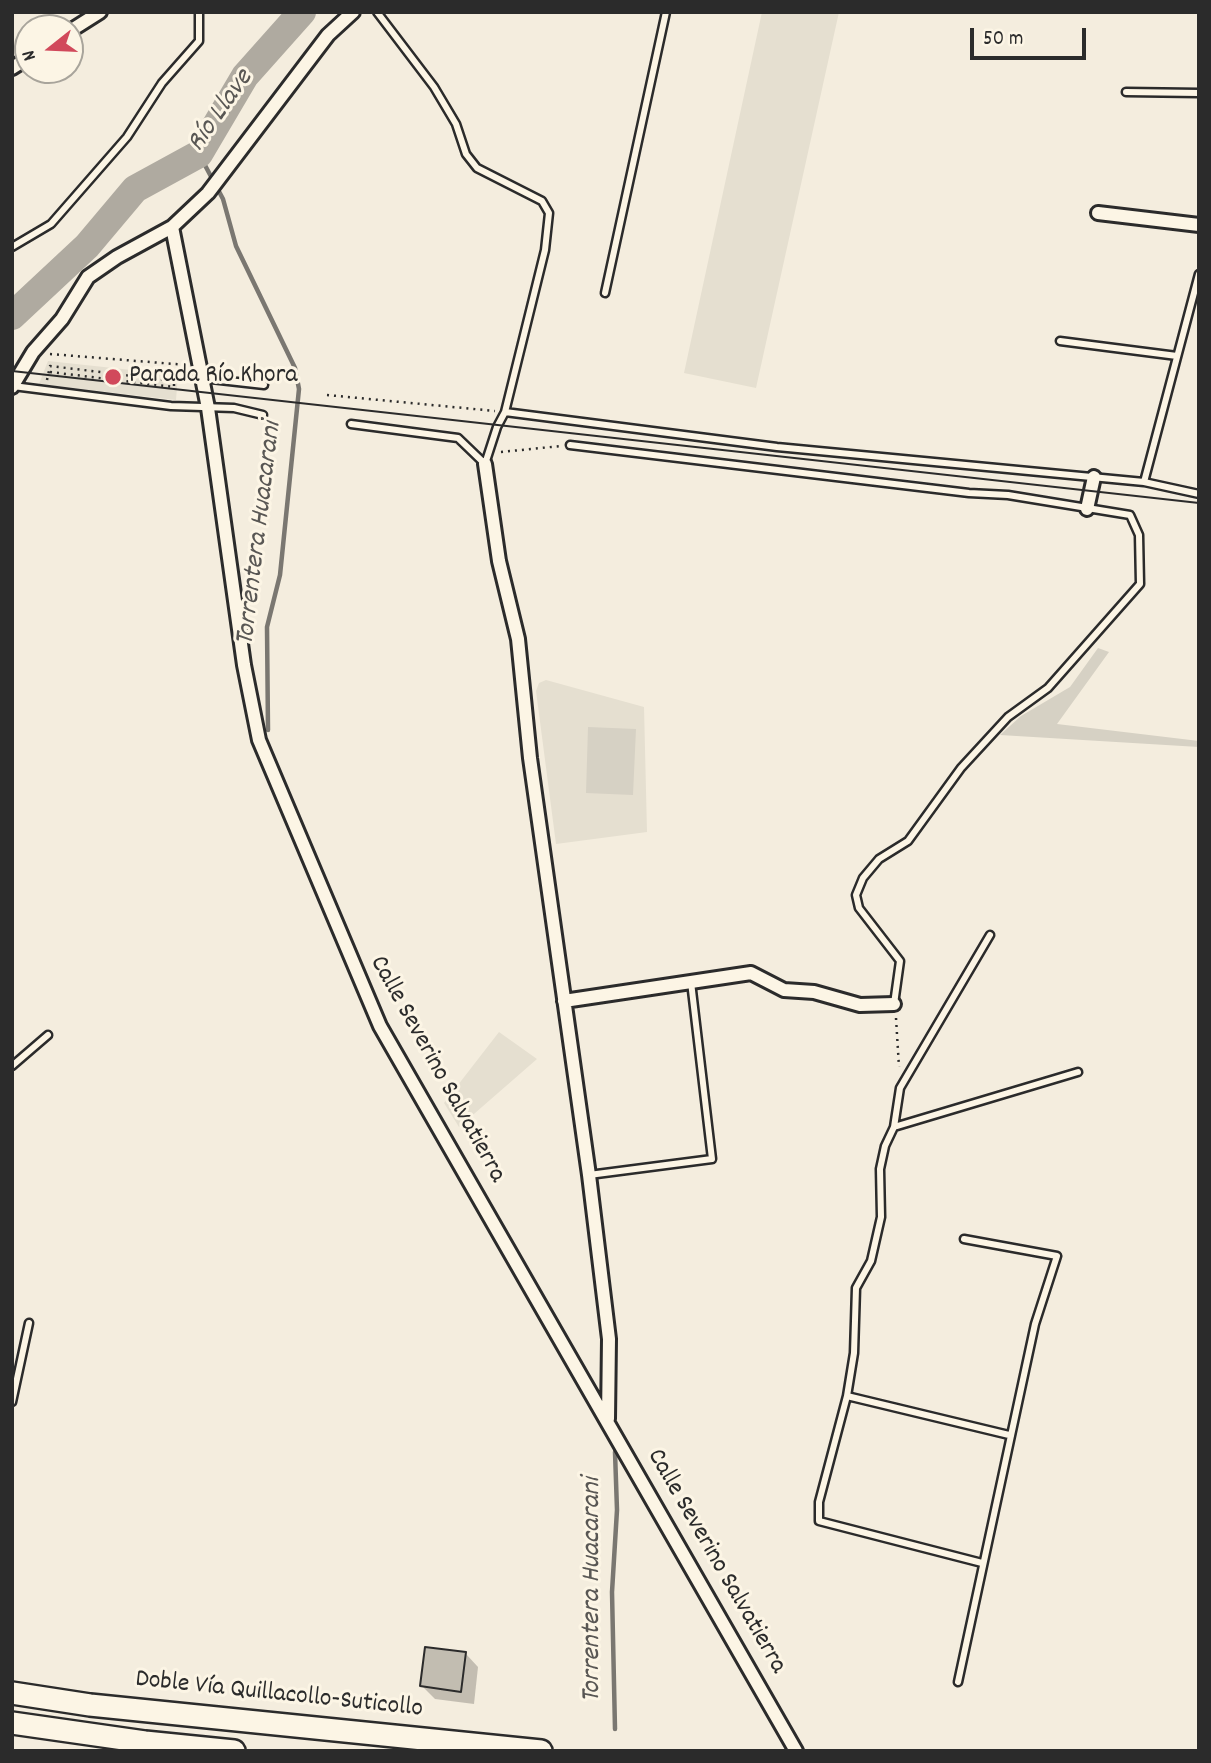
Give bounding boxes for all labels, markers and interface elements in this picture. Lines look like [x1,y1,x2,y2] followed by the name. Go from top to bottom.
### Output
[14,14,84,84] north arrow
[973,14,1088,58] scale bar
[983,25,1023,55] text: 50 m
[16,46,45,64] text: N
[182,64,262,160] water label: Río Llave
[129,361,297,393] place label: Parada Río Khora
[103,367,123,387] marker: Parada Río Khora
[231,420,291,648] water label: Torrentera Huacarani
[361,951,511,1189] street label: Calle Severino Salvatierra
[638,1444,792,1680] street label: Calle Severino Salvatierra
[577,1477,611,1703] water label: Torrentera Huacarani
[134,1665,424,1727] street label: Doble Vía Quillacollo-Suticollo

